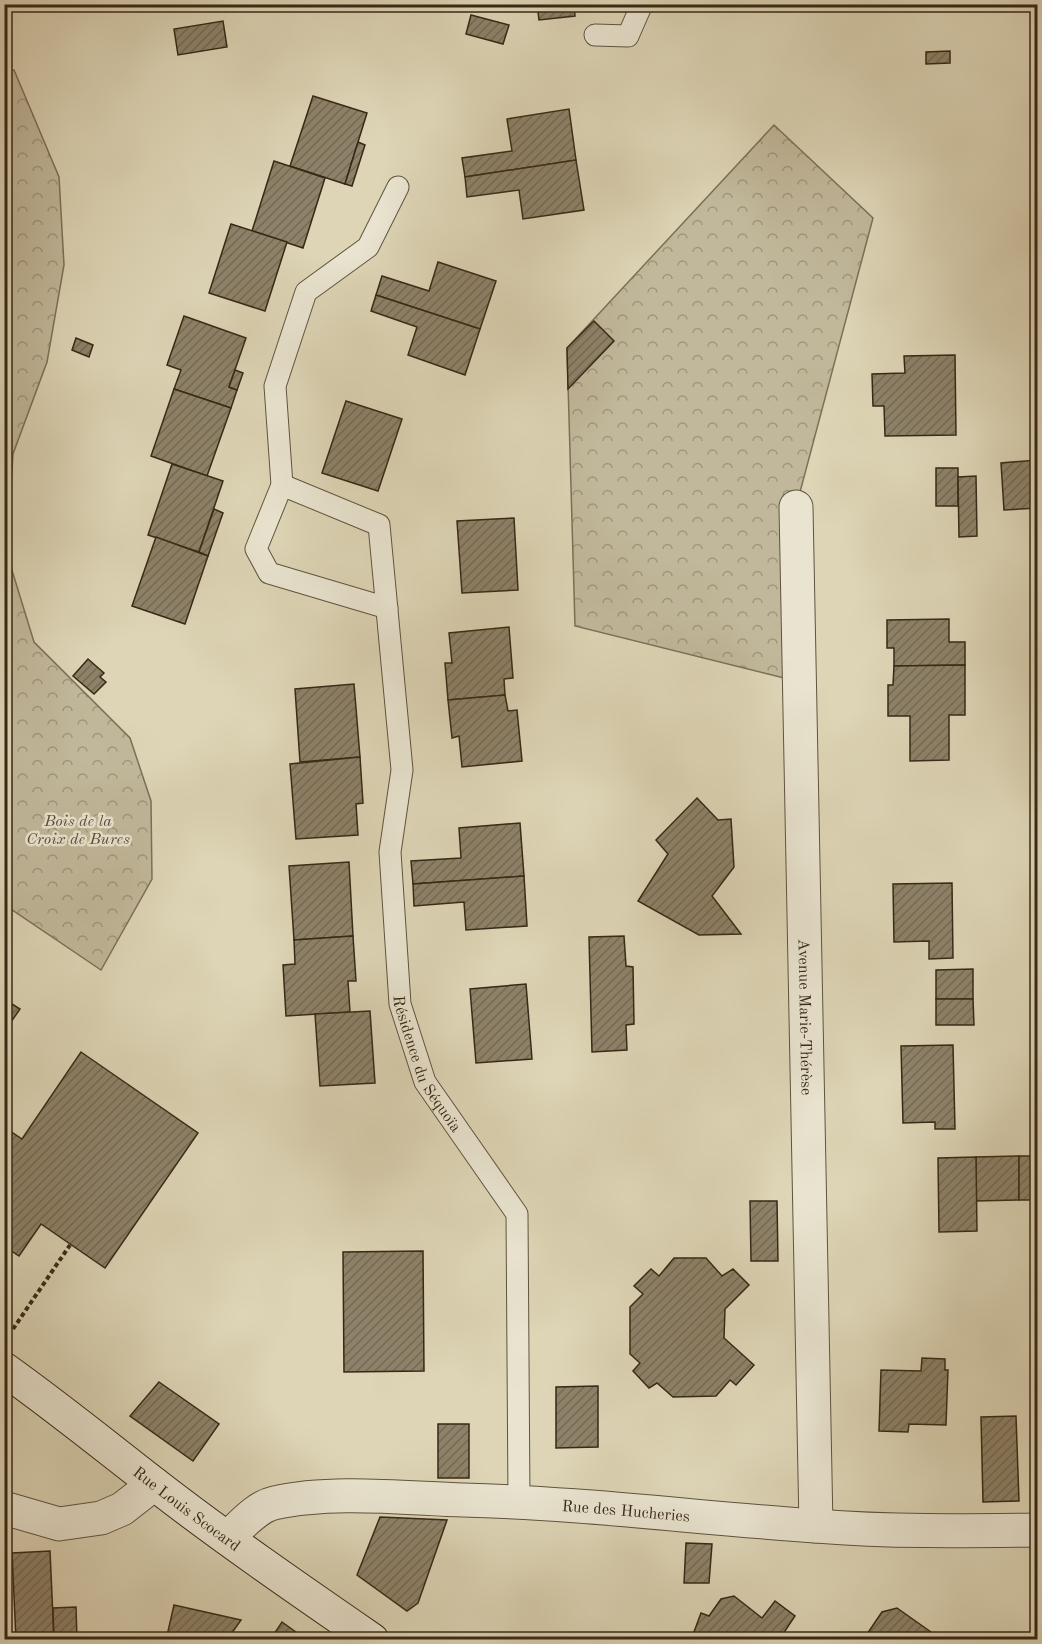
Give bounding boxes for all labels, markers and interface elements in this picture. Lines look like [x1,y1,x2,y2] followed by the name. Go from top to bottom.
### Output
[26,814,130,848] park label: Bois de la Croix de Bures
[794,938,814,1095] street label: Avenue Marie-Thérèse
[389,995,463,1136] street label: Résidence du Séquoïa
[129,1465,242,1555] street label: Rue Louis Scocard
[561,1499,690,1526] street label: Rue des Hucheries

